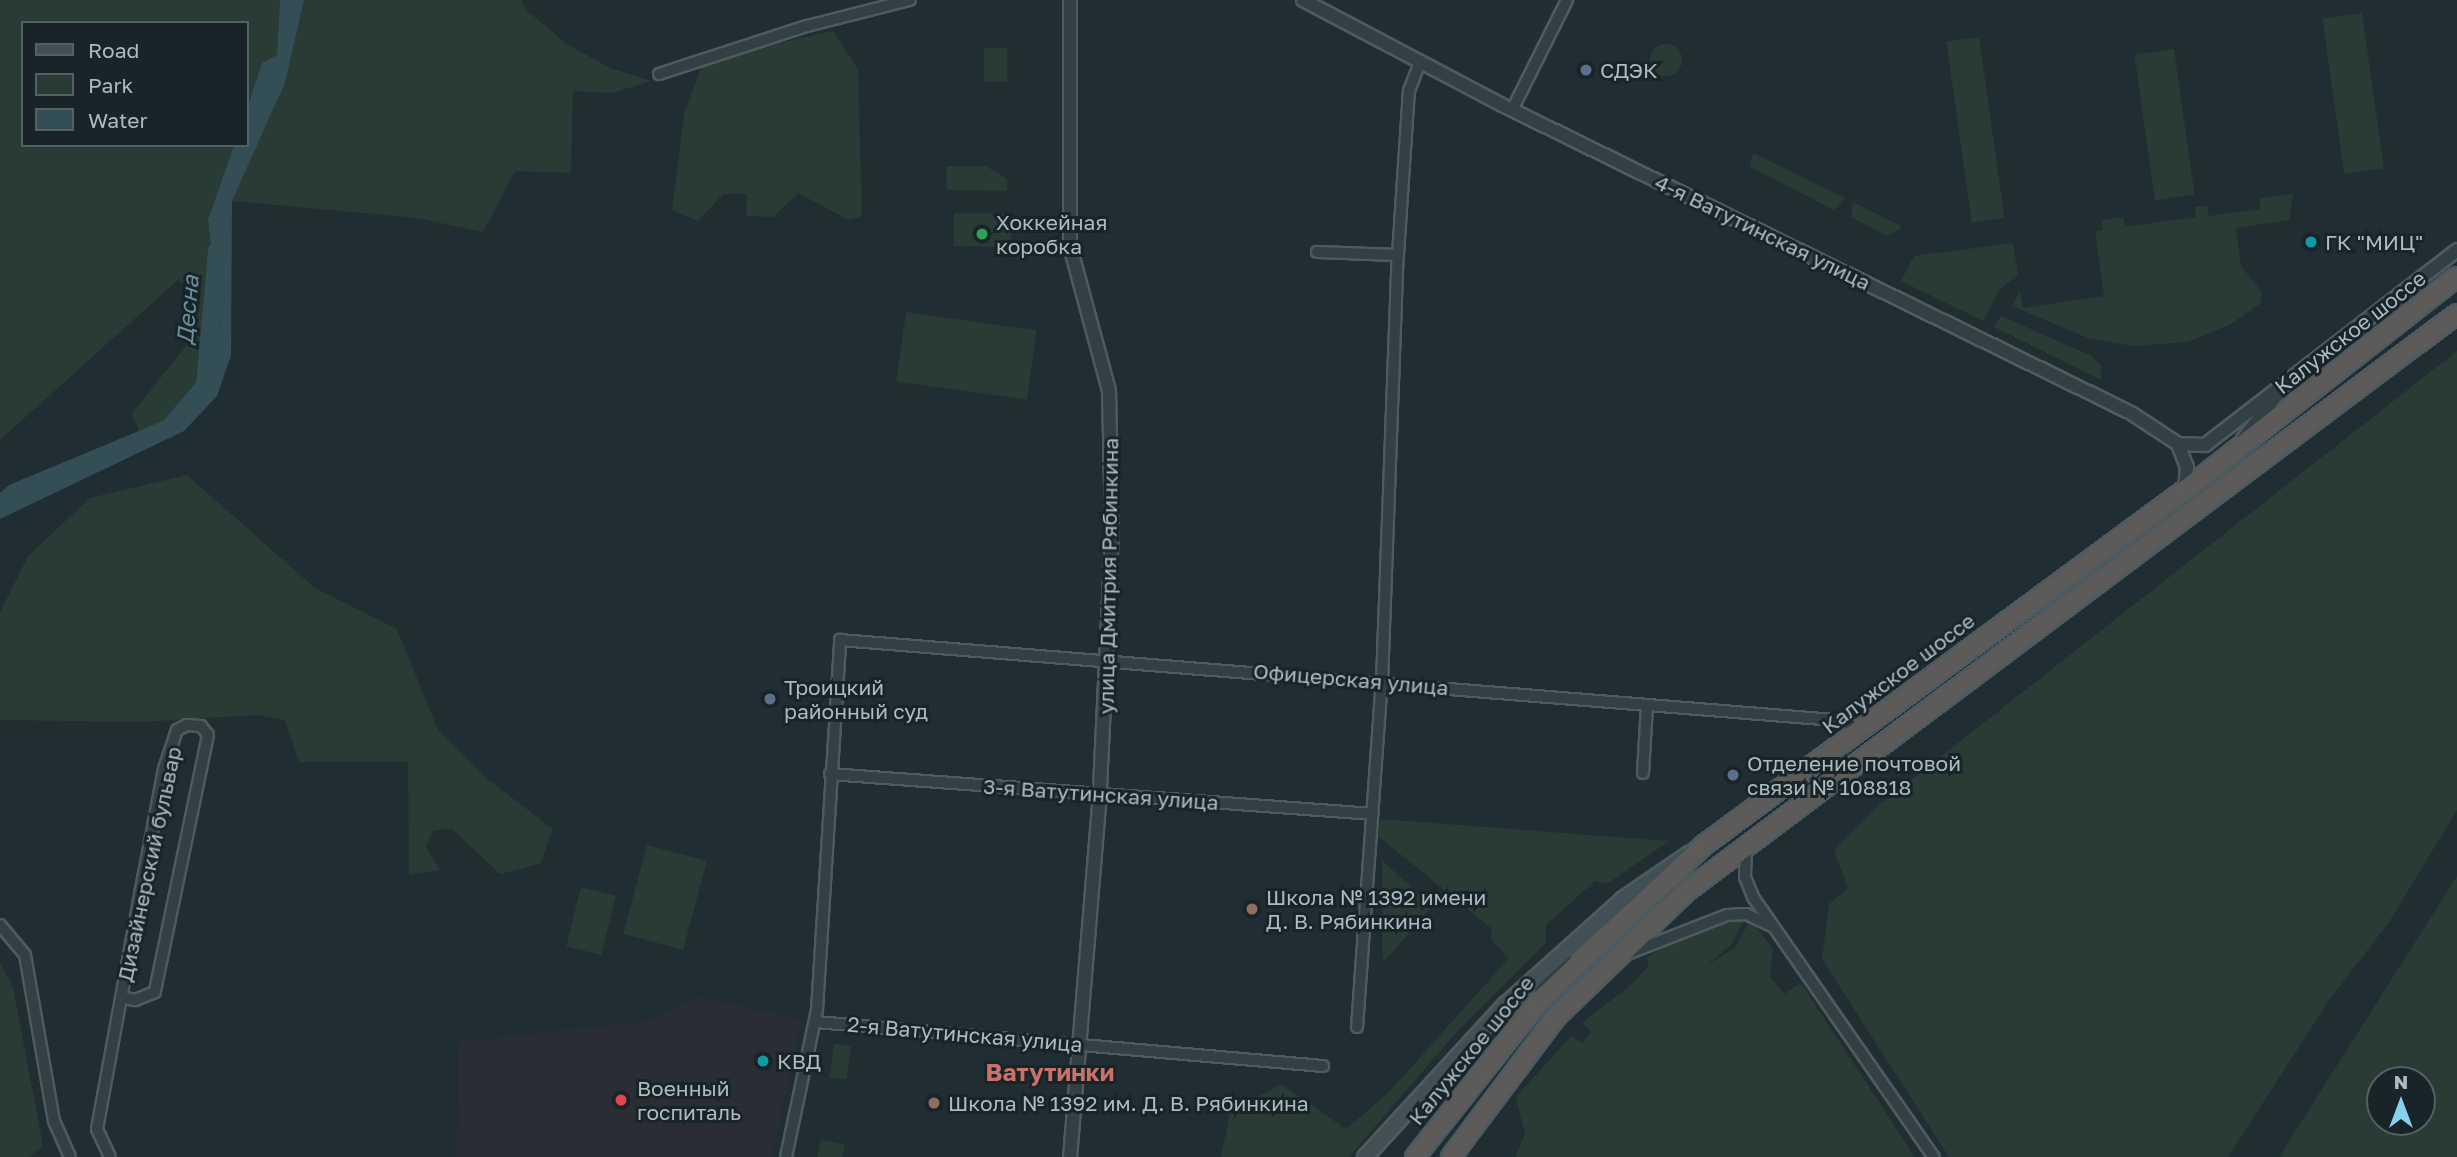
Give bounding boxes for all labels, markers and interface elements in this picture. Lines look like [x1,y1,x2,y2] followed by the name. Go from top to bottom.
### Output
[21,21,248,147] legend
[88,37,139,63] text: Road
[1600,57,1658,83] place label: СДЭК
[1578,62,1594,78] marker: СДЭК
[88,72,133,98] text: Park
[88,107,148,133] text: Water
[1651,169,1875,295] street label: 4-я Ватутинская улица
[996,209,1107,259] place label: Хоккейная коробка
[974,226,990,242] marker: Хоккейная коробка
[2325,229,2423,255] place label: ГК "МИЦ"
[2303,234,2319,250] marker: ГК "МИЦ"
[2269,265,2431,399] street label: Калужское шоссе
[170,274,204,346] water label: Десна
[1093,437,1123,715] street label: улица Дмитрия Рябинкина
[1817,607,1979,739] street label: Калужское шоссе
[1252,658,1450,700] street label: Офицерская улица
[784,674,928,724] place label: Троицкий районный суд
[762,691,778,707] marker: Троицкий районный суд
[112,744,186,984] street label: Дизайнерский бульвар
[1747,750,1961,800] place label: Отделение почтовой связи № 108818
[1725,767,1741,783] marker: Отделение почтовой связи № 108818
[982,773,1220,815] street label: 3-я Ватутинская улица
[1266,884,1486,934] place label: Школа № 1392 имени Д. В. Рябинкина
[1244,901,1260,917] marker: Школа № 1392 имени Д. В. Рябинкина
[1403,970,1539,1130] street label: Калужское шоссе
[846,1011,1084,1057] street label: 2-я Ватутинская улица
[777,1048,821,1074] place label: КВД
[755,1053,771,1069] marker: КВД
[986,1058,1114,1086] district label: Ватутинки
[2366,1066,2436,1136] north arrow
[2394,1070,2408,1093] text: N
[637,1075,741,1125] place label: Военный госпиталь
[611,1090,631,1110] marker: Военный госпиталь
[948,1090,1309,1116] place label: Школа № 1392 им. Д. В. Рябинкина
[926,1095,942,1111] marker: Школа № 1392 им. Д. В. Рябинкина

